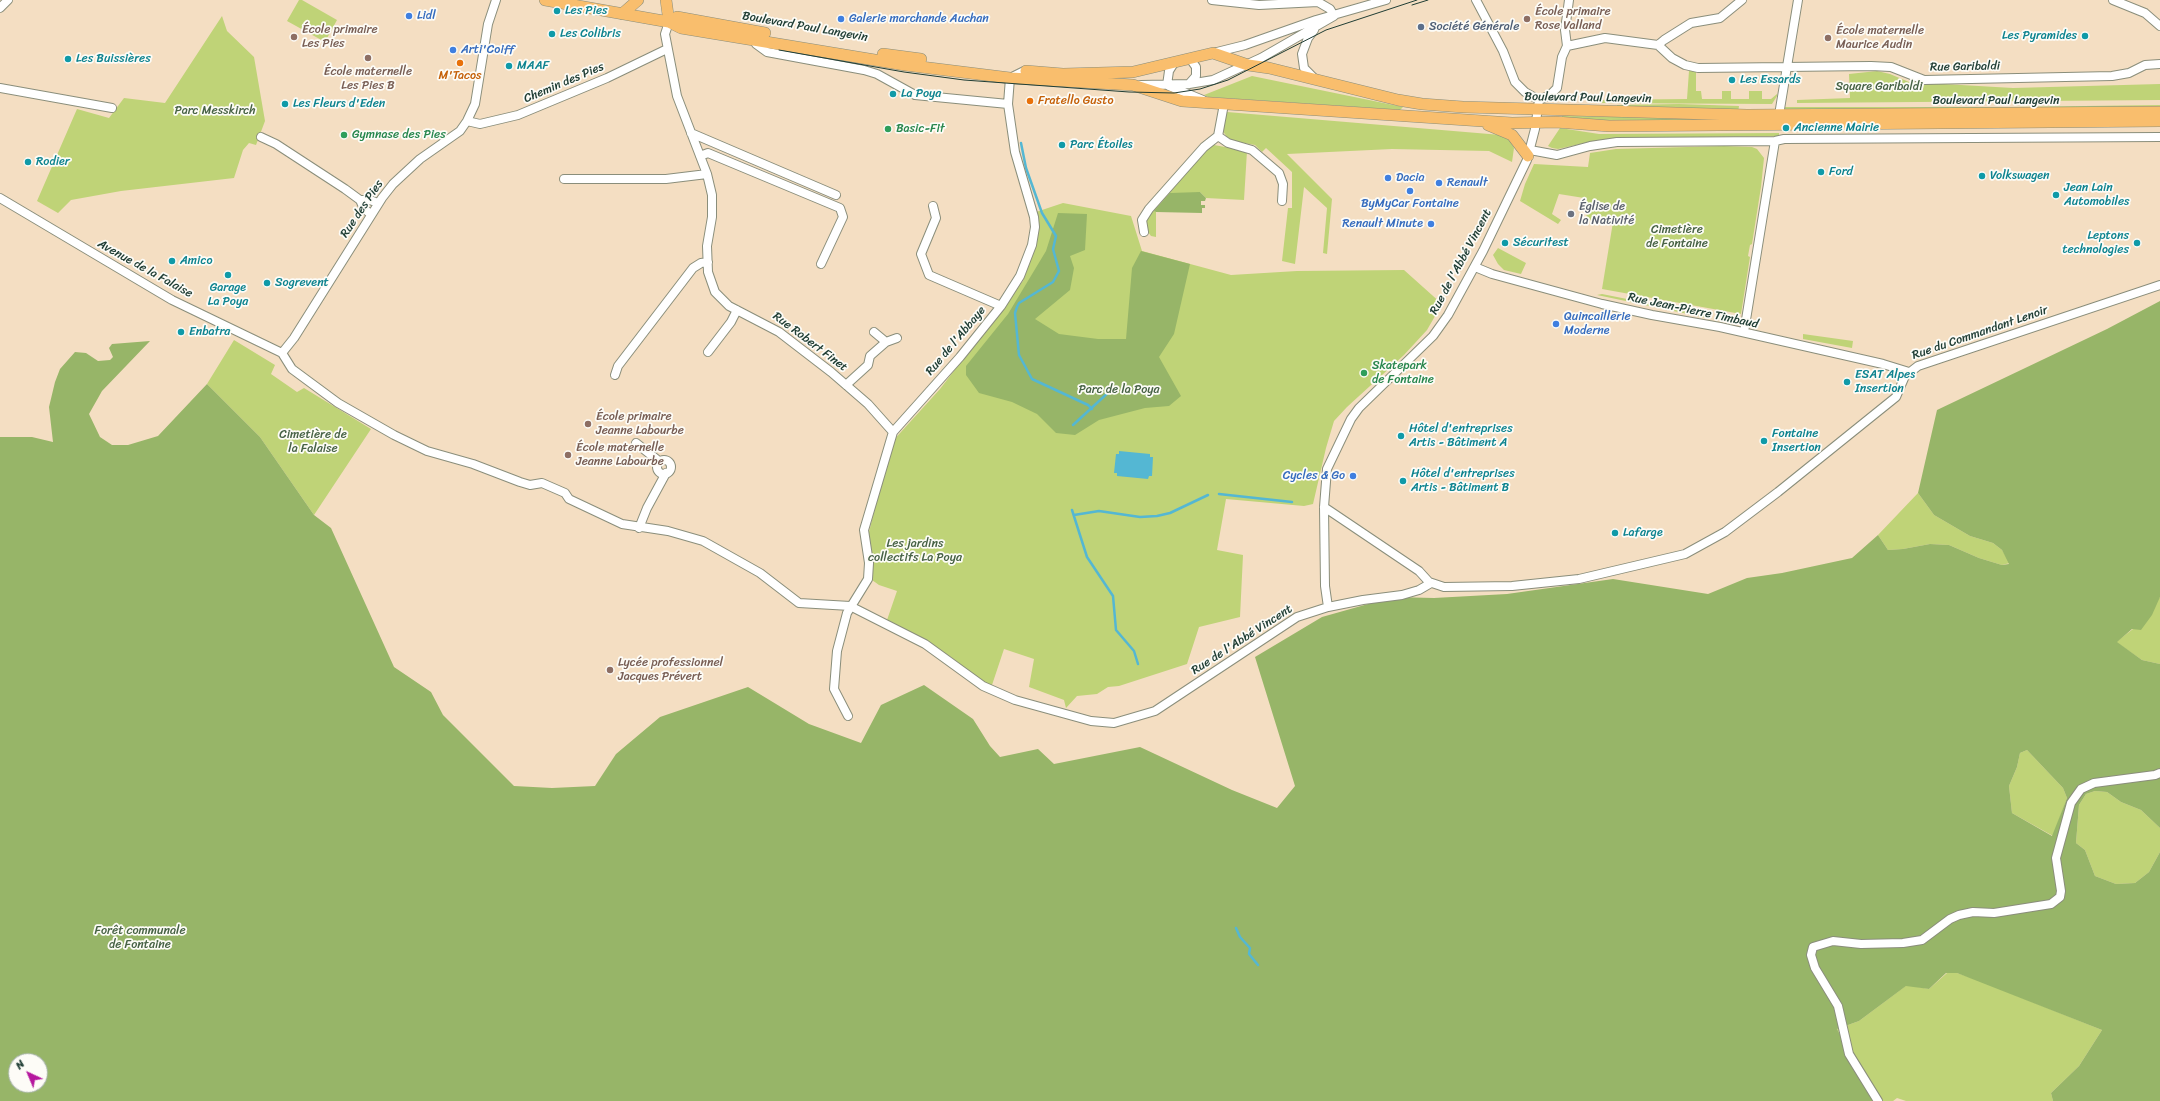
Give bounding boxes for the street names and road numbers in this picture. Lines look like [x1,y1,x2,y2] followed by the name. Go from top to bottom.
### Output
[741,9,869,45] street label: Boulevard Paul Langevin
[1930,59,2000,75] street label: Rue Garibaldi
[522,60,606,106] street label: Chemin des Pies
[1524,90,1652,106] street label: Boulevard Paul Langevin
[1932,94,2060,108] street label: Boulevard Paul Langevin
[337,177,387,241] street label: Rue des Pies
[1427,207,1495,317] street label: Rue de l'Abbé Vincent
[95,237,195,301] street label: Avenue de la Falaise
[1627,290,1759,332] street label: Rue Jean-Pierre Timbaud
[1910,303,2050,363] street label: Rue du Commandant Lenoir
[923,304,989,378] street label: Rue de l'Abbaye
[770,309,850,375] street label: Rue Robert Finet
[1189,602,1295,678] street label: Rue de l'Abbé Vincent

